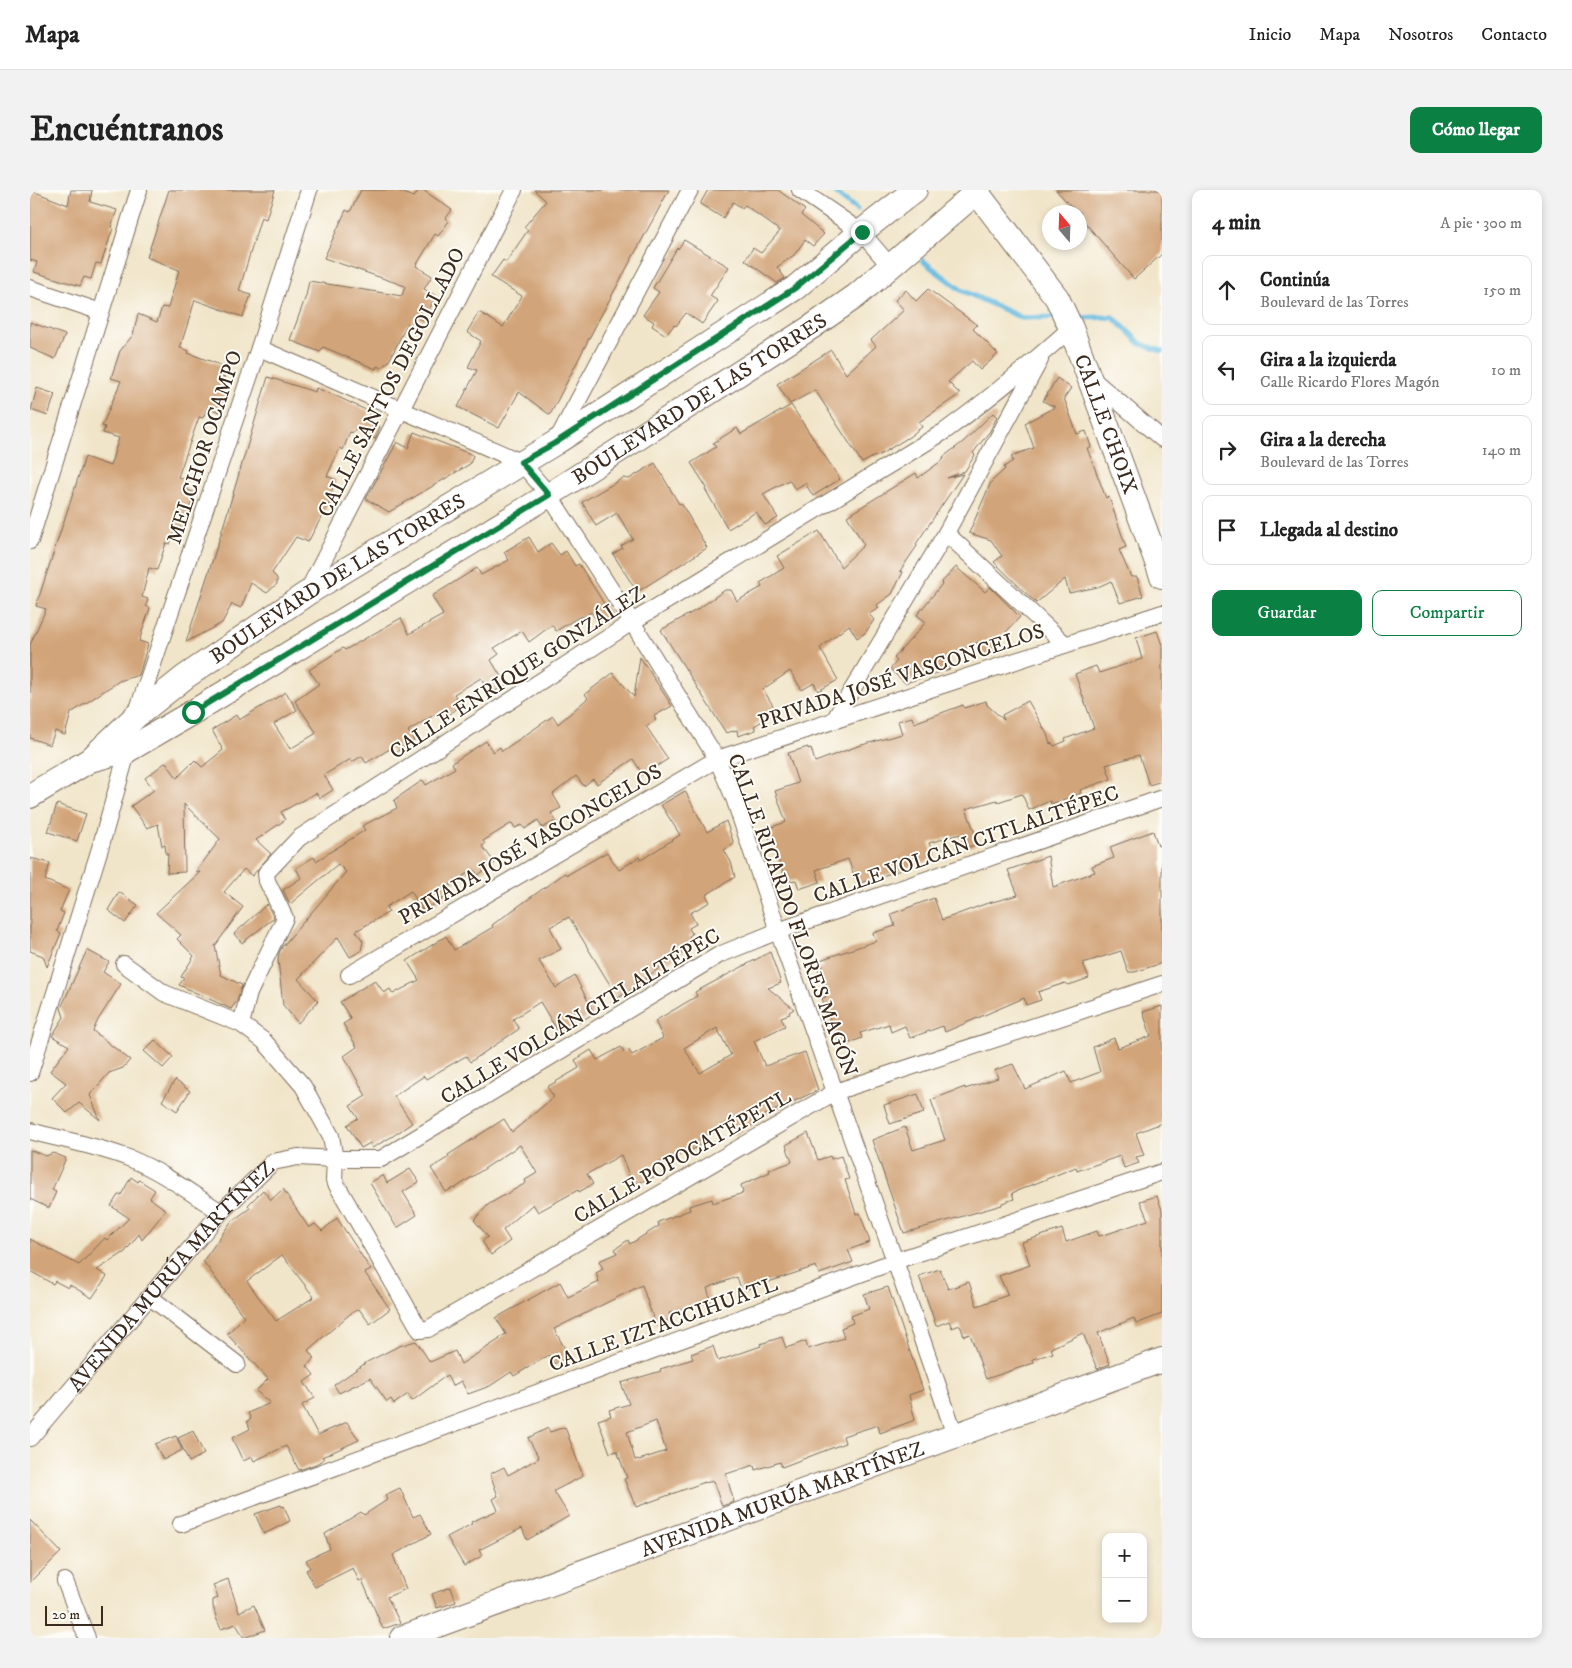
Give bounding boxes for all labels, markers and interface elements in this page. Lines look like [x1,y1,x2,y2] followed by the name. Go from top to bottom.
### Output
[25,20,79,50] text: Mapa
[1249,24,1291,46] text: Inicio
[1319,24,1360,46] text: Mapa
[1388,24,1453,46] text: Nosotros
[1481,24,1547,46] text: Contacto
[1410,107,1542,153] button: Cómo llegar
[30,108,224,152] text: Encuéntranos
[1042,205,1087,250] north arrow
[1212,210,1261,236] text: 4 min
[1440,213,1522,233] text: A pie · 300 m
[851,221,874,244] route end
[312,243,471,522] street label: CALLE SANTOS DEGOLLADO
[1260,269,1330,292] text: Continúa
[1213,276,1241,304] icon: ahead
[1483,280,1521,300] text: 150 m
[1260,292,1409,312] text: Boulevard de las Torres
[567,308,833,491] street label: BOULEVARD DE LAS TORRES
[161,347,249,547] street label: MELCHOR OCAMPO
[1260,349,1396,372] text: Gira a la izquierda
[1068,351,1143,498] street label: CALLE CHOIX
[1213,356,1241,384] icon: left
[1491,360,1521,380] text: 10 m
[1260,372,1440,392] text: Calle Ricardo Flores Magón
[1260,429,1386,452] text: Gira a la derecha
[1213,436,1241,464] icon: right
[1482,440,1521,460] text: 140 m
[1260,452,1409,472] text: Boulevard de las Torres
[205,488,471,670] street label: BOULEVARD DE LAS TORRES
[1213,516,1241,544] icon: arrive
[1260,519,1398,542] text: Llegada al destino
[384,579,650,765] street label: CALLE ENRIQUE GONZÁLEZ
[1212,590,1362,636] button: Guardar
[1372,590,1522,636] button: Compartir
[754,617,1048,736] street label: PRIVADA JOSÉ VASCONCELOS
[182,701,205,724] route start
[721,750,865,1080] street label: CALLE RICARDO FLORES MAGÓN
[394,758,667,931] street label: PRIVADA JOSÉ VASCONCELOS
[809,778,1123,910] street label: CALLE VOLCÁN CITLALTÉPEC
[435,921,725,1111] street label: CALLE VOLCÁN CITLALTÉPEC
[569,1083,796,1230] street label: CALLE POPOCATÉPETL
[63,1156,280,1397] street label: AVENIDA MURÚA MARTÍNEZ
[545,1271,781,1378] street label: CALLE IZTACCIHUATL
[638,1436,928,1563] street label: AVENIDA MURÚA MARTÍNEZ
[1102,1533,1147,1623] map controls
[1102,1533,1147,1578] button: +
[1102,1578,1147,1623] button: −
[45,1603,102,1626] scale bar
[52,1606,80,1624] text: 20 m

